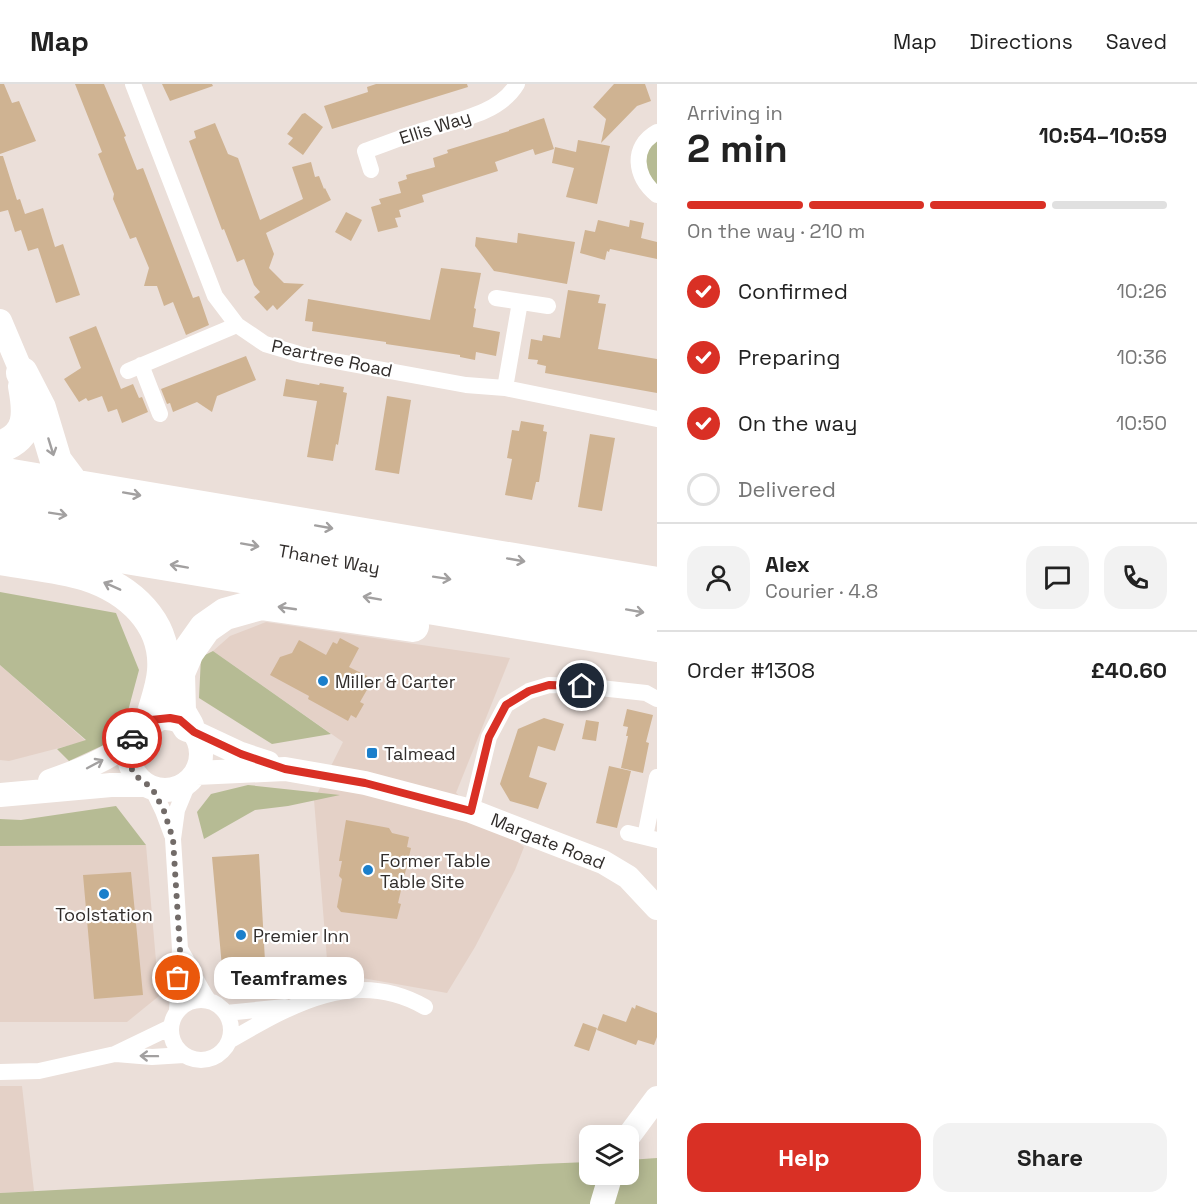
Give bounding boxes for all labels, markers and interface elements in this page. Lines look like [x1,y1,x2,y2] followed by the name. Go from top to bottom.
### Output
[30,23,89,59] text: Map
[893,28,937,55] text: Map
[970,28,1073,55] text: Directions
[1106,28,1167,55] text: Saved
[687,100,783,126] text: Arriving in
[396,105,474,149] street label: Ellis Way
[1039,121,1167,149] text: 10:54–10:59
[687,124,788,173] text: 2 min
[687,218,865,244] text: On the way · 210 m
[687,275,720,308] icon: check
[738,277,848,305] text: Confirmed
[1116,278,1167,304] text: 10:26
[269,334,395,382] street label: Peartree Road
[687,341,720,374] icon: check
[738,343,840,371] text: Preparing
[1116,344,1167,370] text: 10:36
[687,407,720,440] icon: check
[738,409,857,437] text: On the way
[1116,410,1167,436] text: 10:50
[46,437,57,456] one-way arrow
[738,475,836,503] text: Delivered
[121,489,141,500] one-way arrow
[47,509,67,520] one-way arrow
[314,522,333,533] one-way arrow
[276,539,382,579] street label: Thanet Way
[240,540,260,551] one-way arrow
[687,546,750,609] button: person
[1026,546,1089,609] button: chat
[1104,546,1167,609] button: phone
[765,550,810,578] text: Alex
[506,555,526,566] one-way arrow
[170,560,190,571] one-way arrow
[432,573,452,584] one-way arrow
[765,578,878,604] text: Courier · 4.8
[104,580,122,592] one-way arrow
[362,592,382,603] one-way arrow
[278,602,298,613] one-way arrow
[624,606,644,617] one-way arrow
[687,656,815,684] text: Order #1308
[1091,656,1167,684] text: £40.60
[556,660,607,711] pin
[565,669,598,702] icon: home
[335,670,456,693] place label: Miller & Carter
[316,674,330,688] marker: Miller & Carter
[102,708,162,768] courier
[116,722,149,755] icon: car
[384,742,456,765] place label: Talmead
[365,746,379,760] marker: Talmead
[85,758,103,769] one-way arrow
[488,808,608,874] street label: Margate Road
[380,849,491,893] place label: Former Table Table Site
[361,863,375,877] marker: Former Table Table Site
[97,887,111,901] marker: Toolstation
[55,903,153,926] place label: Toolstation
[253,924,349,947] place label: Premier Inn
[234,928,248,942] marker: Premier Inn
[152,952,203,1003] pin
[214,957,364,999] callout: Teamframes
[161,961,194,994] icon: bag
[231,965,347,991] text: Teamframes
[140,1050,160,1062] one-way arrow
[687,1123,921,1192] button: Help
[933,1123,1167,1192] button: Share
[579,1125,639,1185] map controls
[579,1125,639,1185] button: layers

